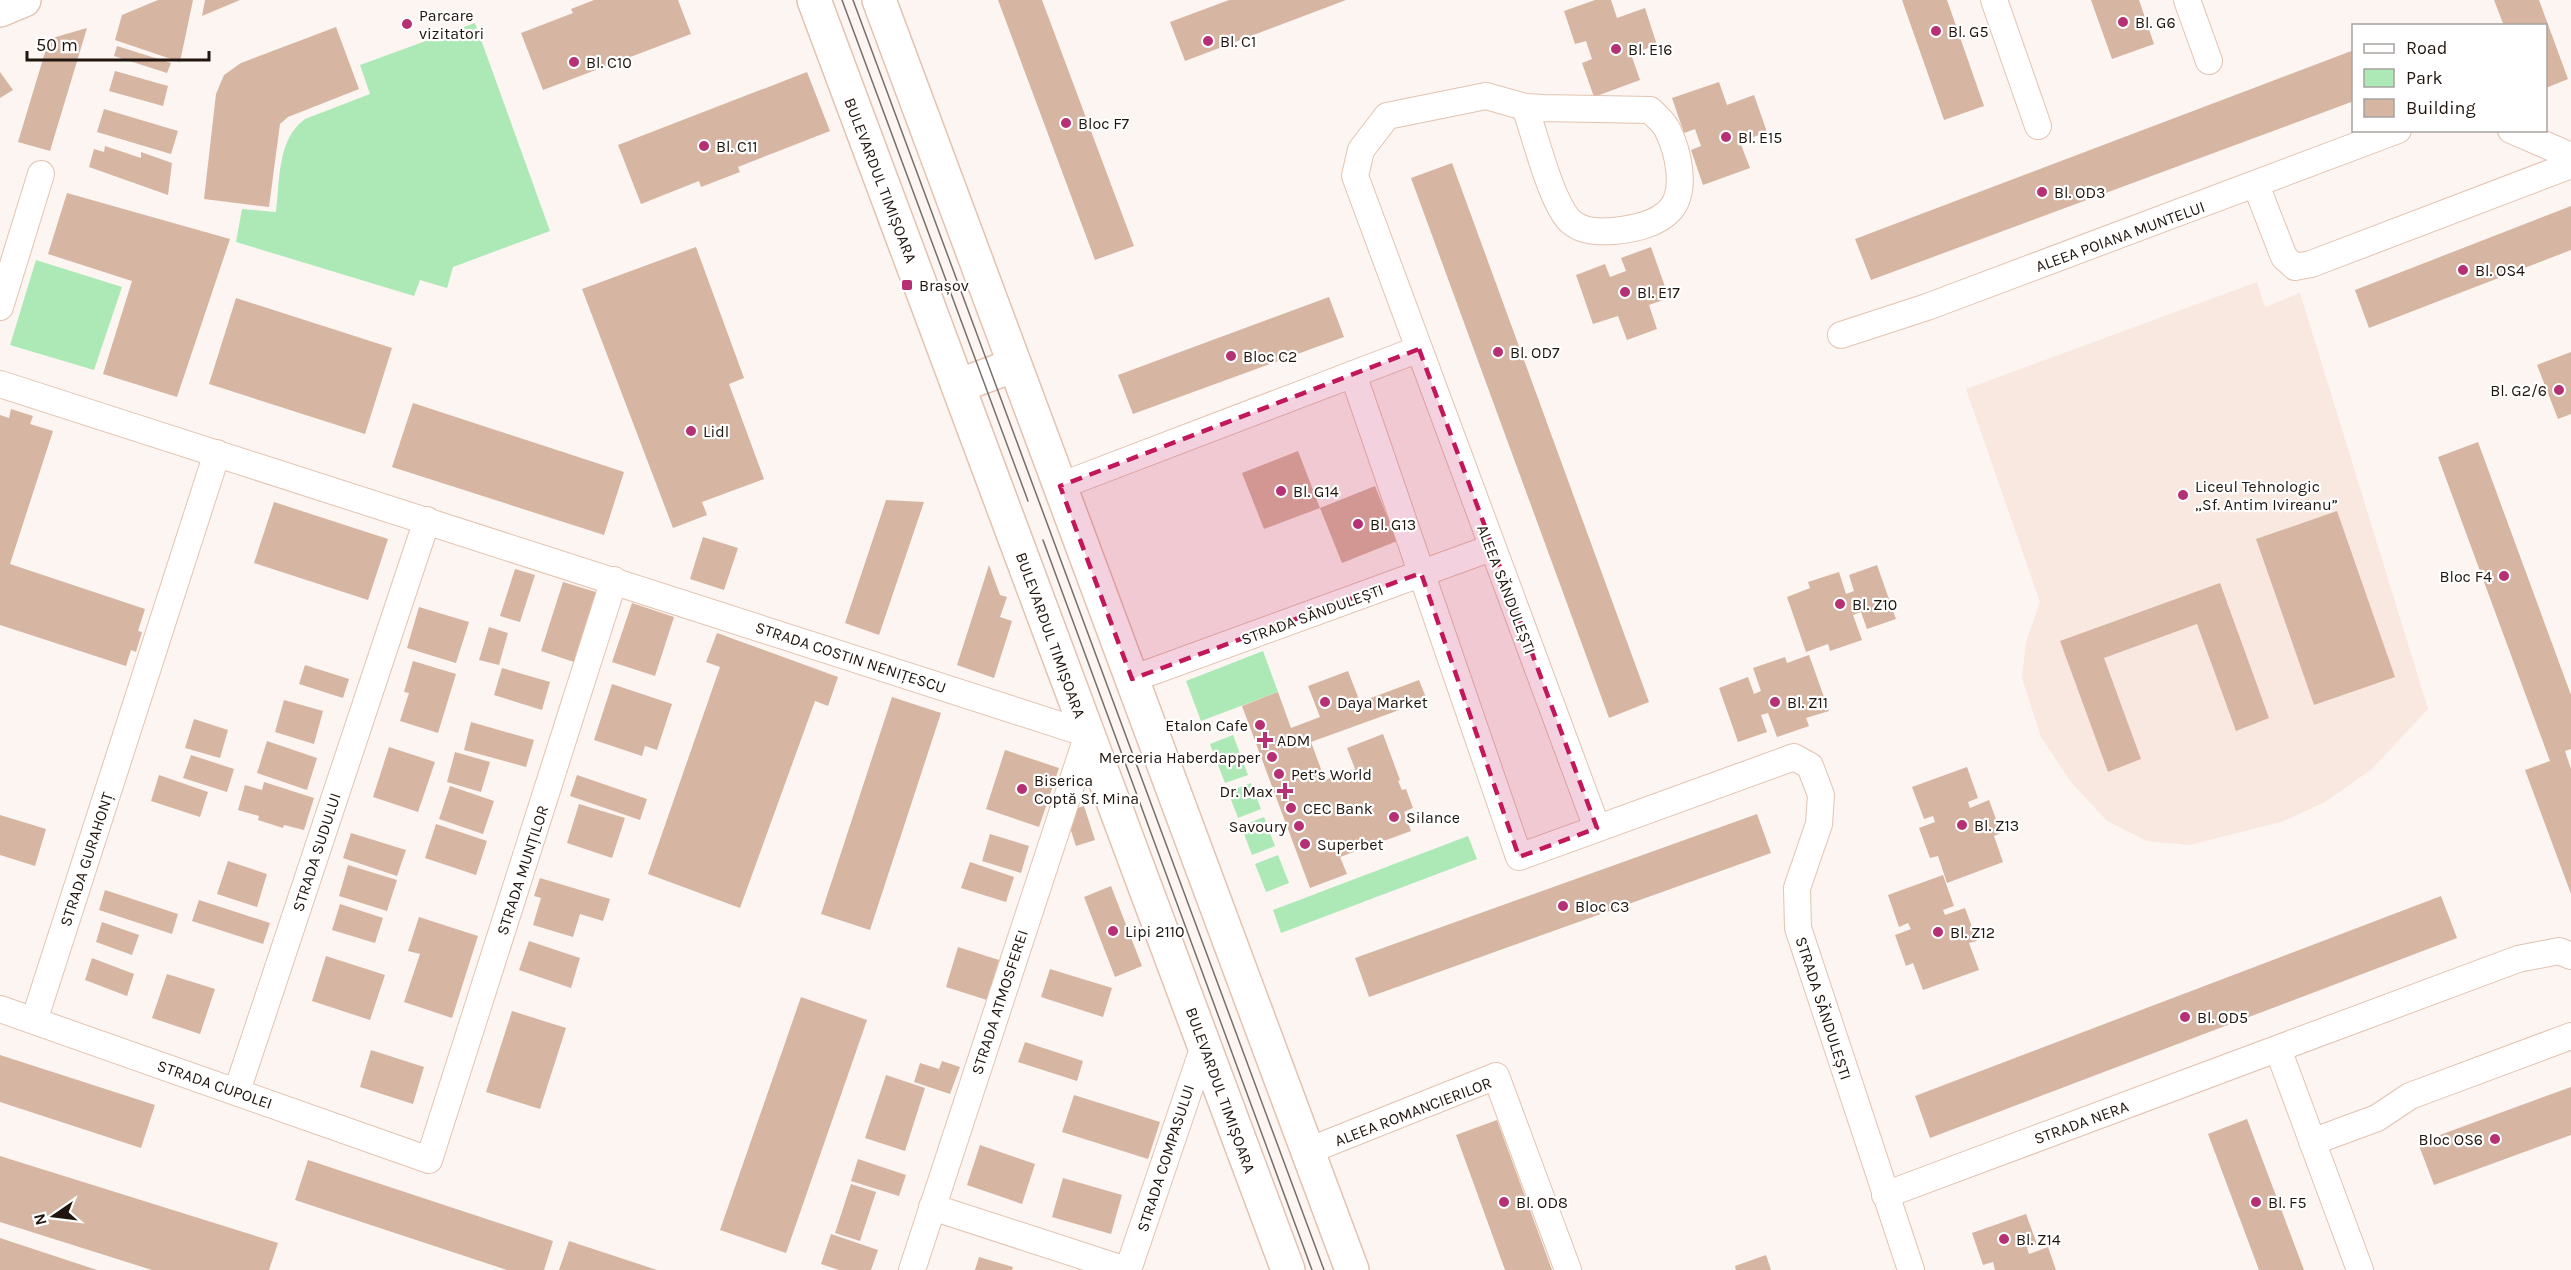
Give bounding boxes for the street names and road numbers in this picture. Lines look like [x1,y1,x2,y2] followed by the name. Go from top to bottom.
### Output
[840,95,921,265] street label: BULEVARDUL TIMIȘOARA
[2033,197,2207,276] street label: ALEEA POIANA MUNTELUI
[1473,522,1540,657] street label: ALEEA SĂNDULEȘTI
[1012,550,1089,721] street label: BULEVARDUL TIMIȘOARA
[1239,580,1386,649] street label: STRADA SĂNDULEȘTI
[753,618,949,697] street label: STRADA COSTIN NENIȚESCU
[56,790,117,929] street label: STRADA GURAHONȚ
[288,790,345,914] street label: STRADA SUDULUI
[493,803,552,937] street label: STRADA MUNȚILOR
[967,927,1032,1077] street label: STRADA ATMOSFEREI
[1791,934,1856,1082] street label: STRADA SĂNDULEȘTI
[1182,1005,1259,1176] street label: BULEVARDUL TIMIȘOARA
[155,1056,275,1113] street label: STRADA CUPOLEI
[1332,1073,1494,1150] street label: ALEEA ROMANCIERILOR
[1133,1082,1198,1234] street label: STRADA COMPASULUI
[2031,1097,2131,1148] street label: STRADA NERA

